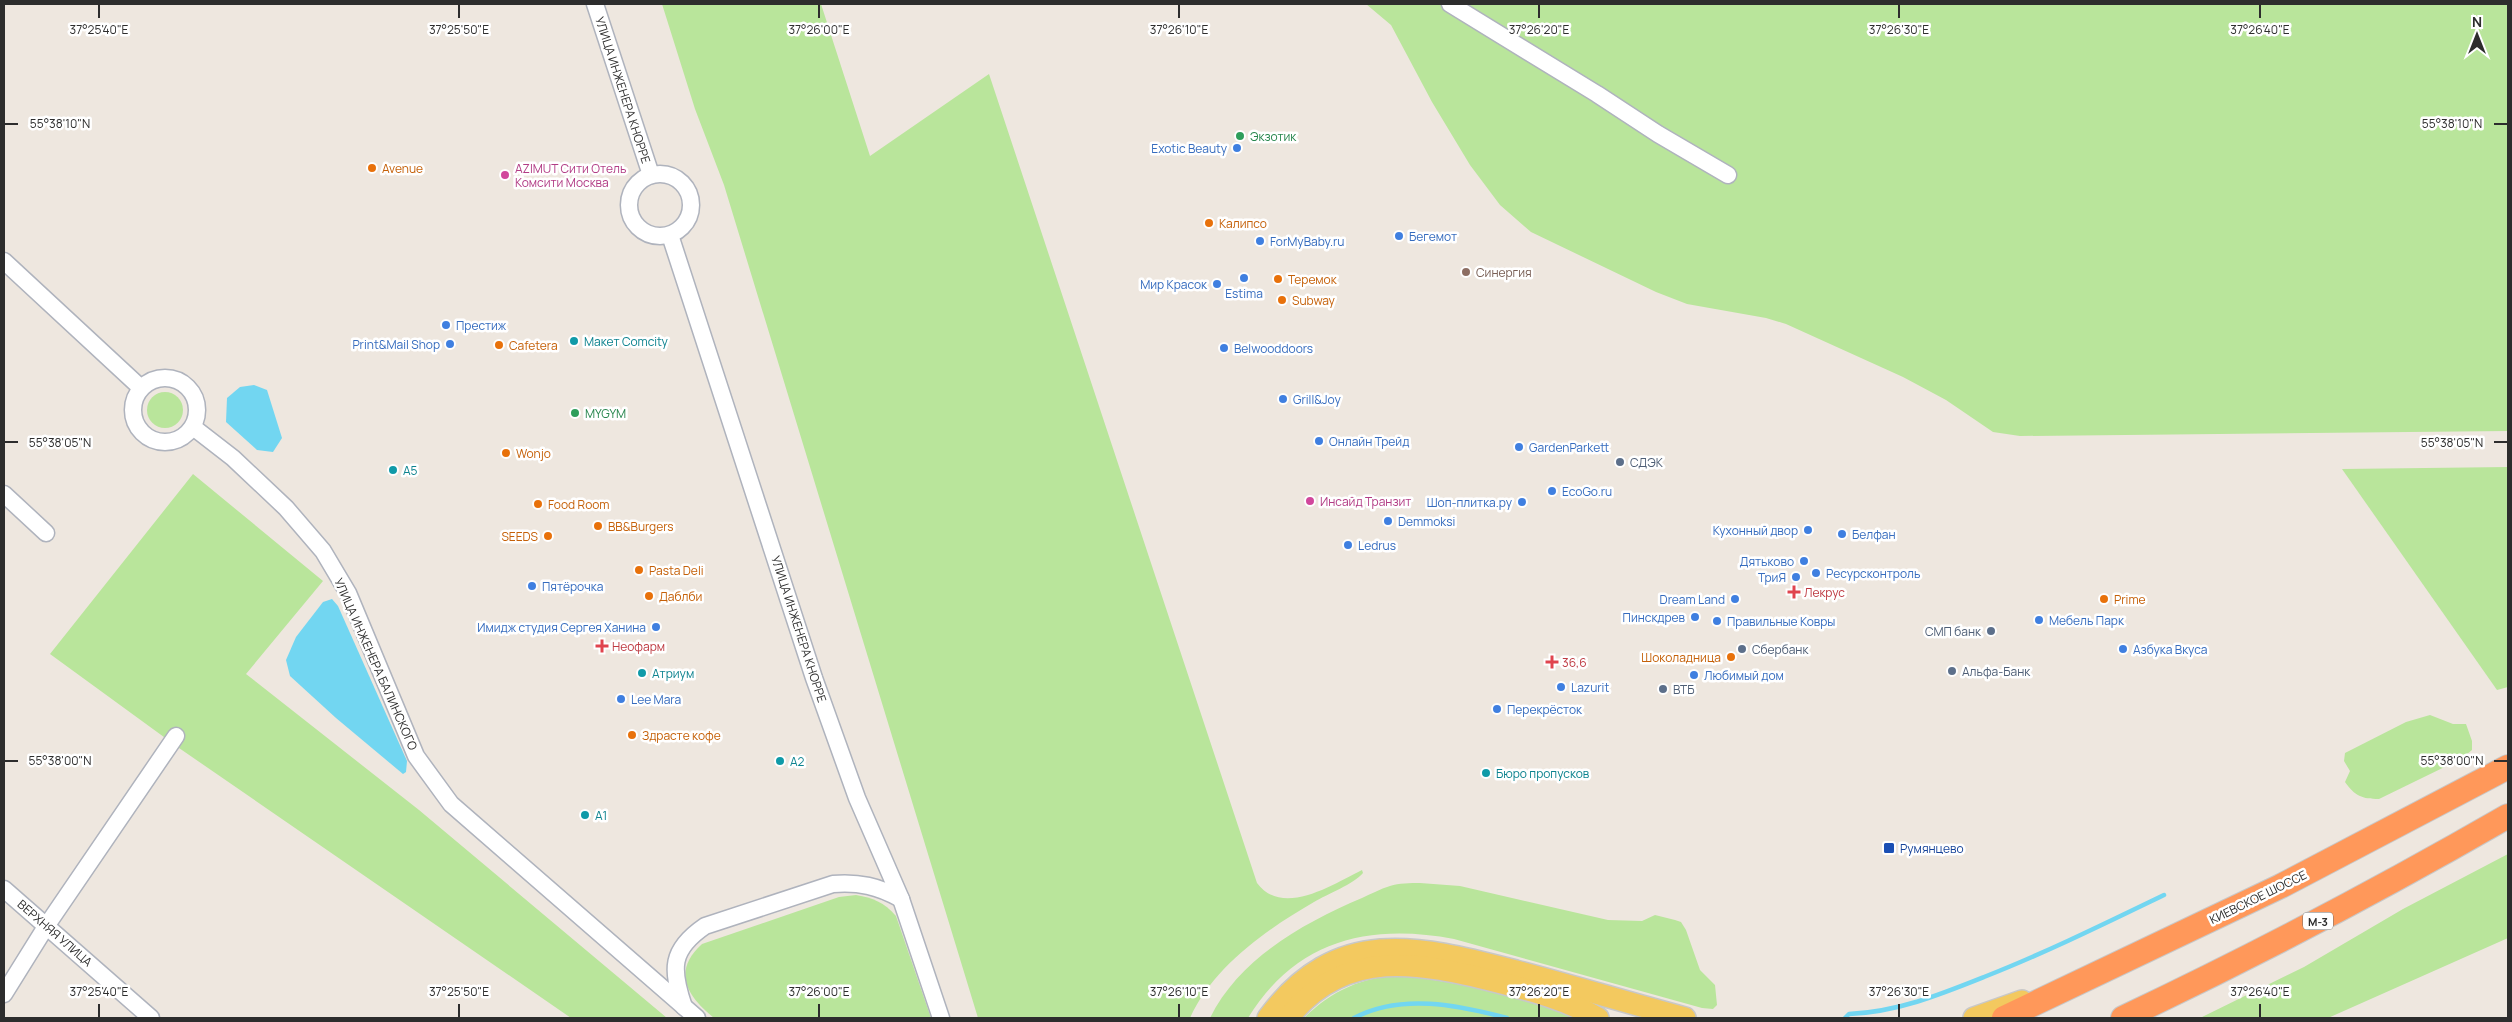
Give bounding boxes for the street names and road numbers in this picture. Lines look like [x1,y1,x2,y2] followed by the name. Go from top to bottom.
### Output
[591,15,655,166] street label: УЛИЦА ИНЖЕНЕРА КНОРРЕ
[767,554,831,705] street label: УЛИЦА ИНЖЕНЕРА КНОРРЕ
[330,575,422,753] street label: УЛИЦА ИНЖЕНЕРА БАЛИНСКОГО
[2206,866,2310,928] street label: КИЕВСКОЕ ШОССЕ
[14,896,96,970] street label: ВЕРХНЯЯ УЛИЦА
[2303,912,2333,929] road number: М-3

